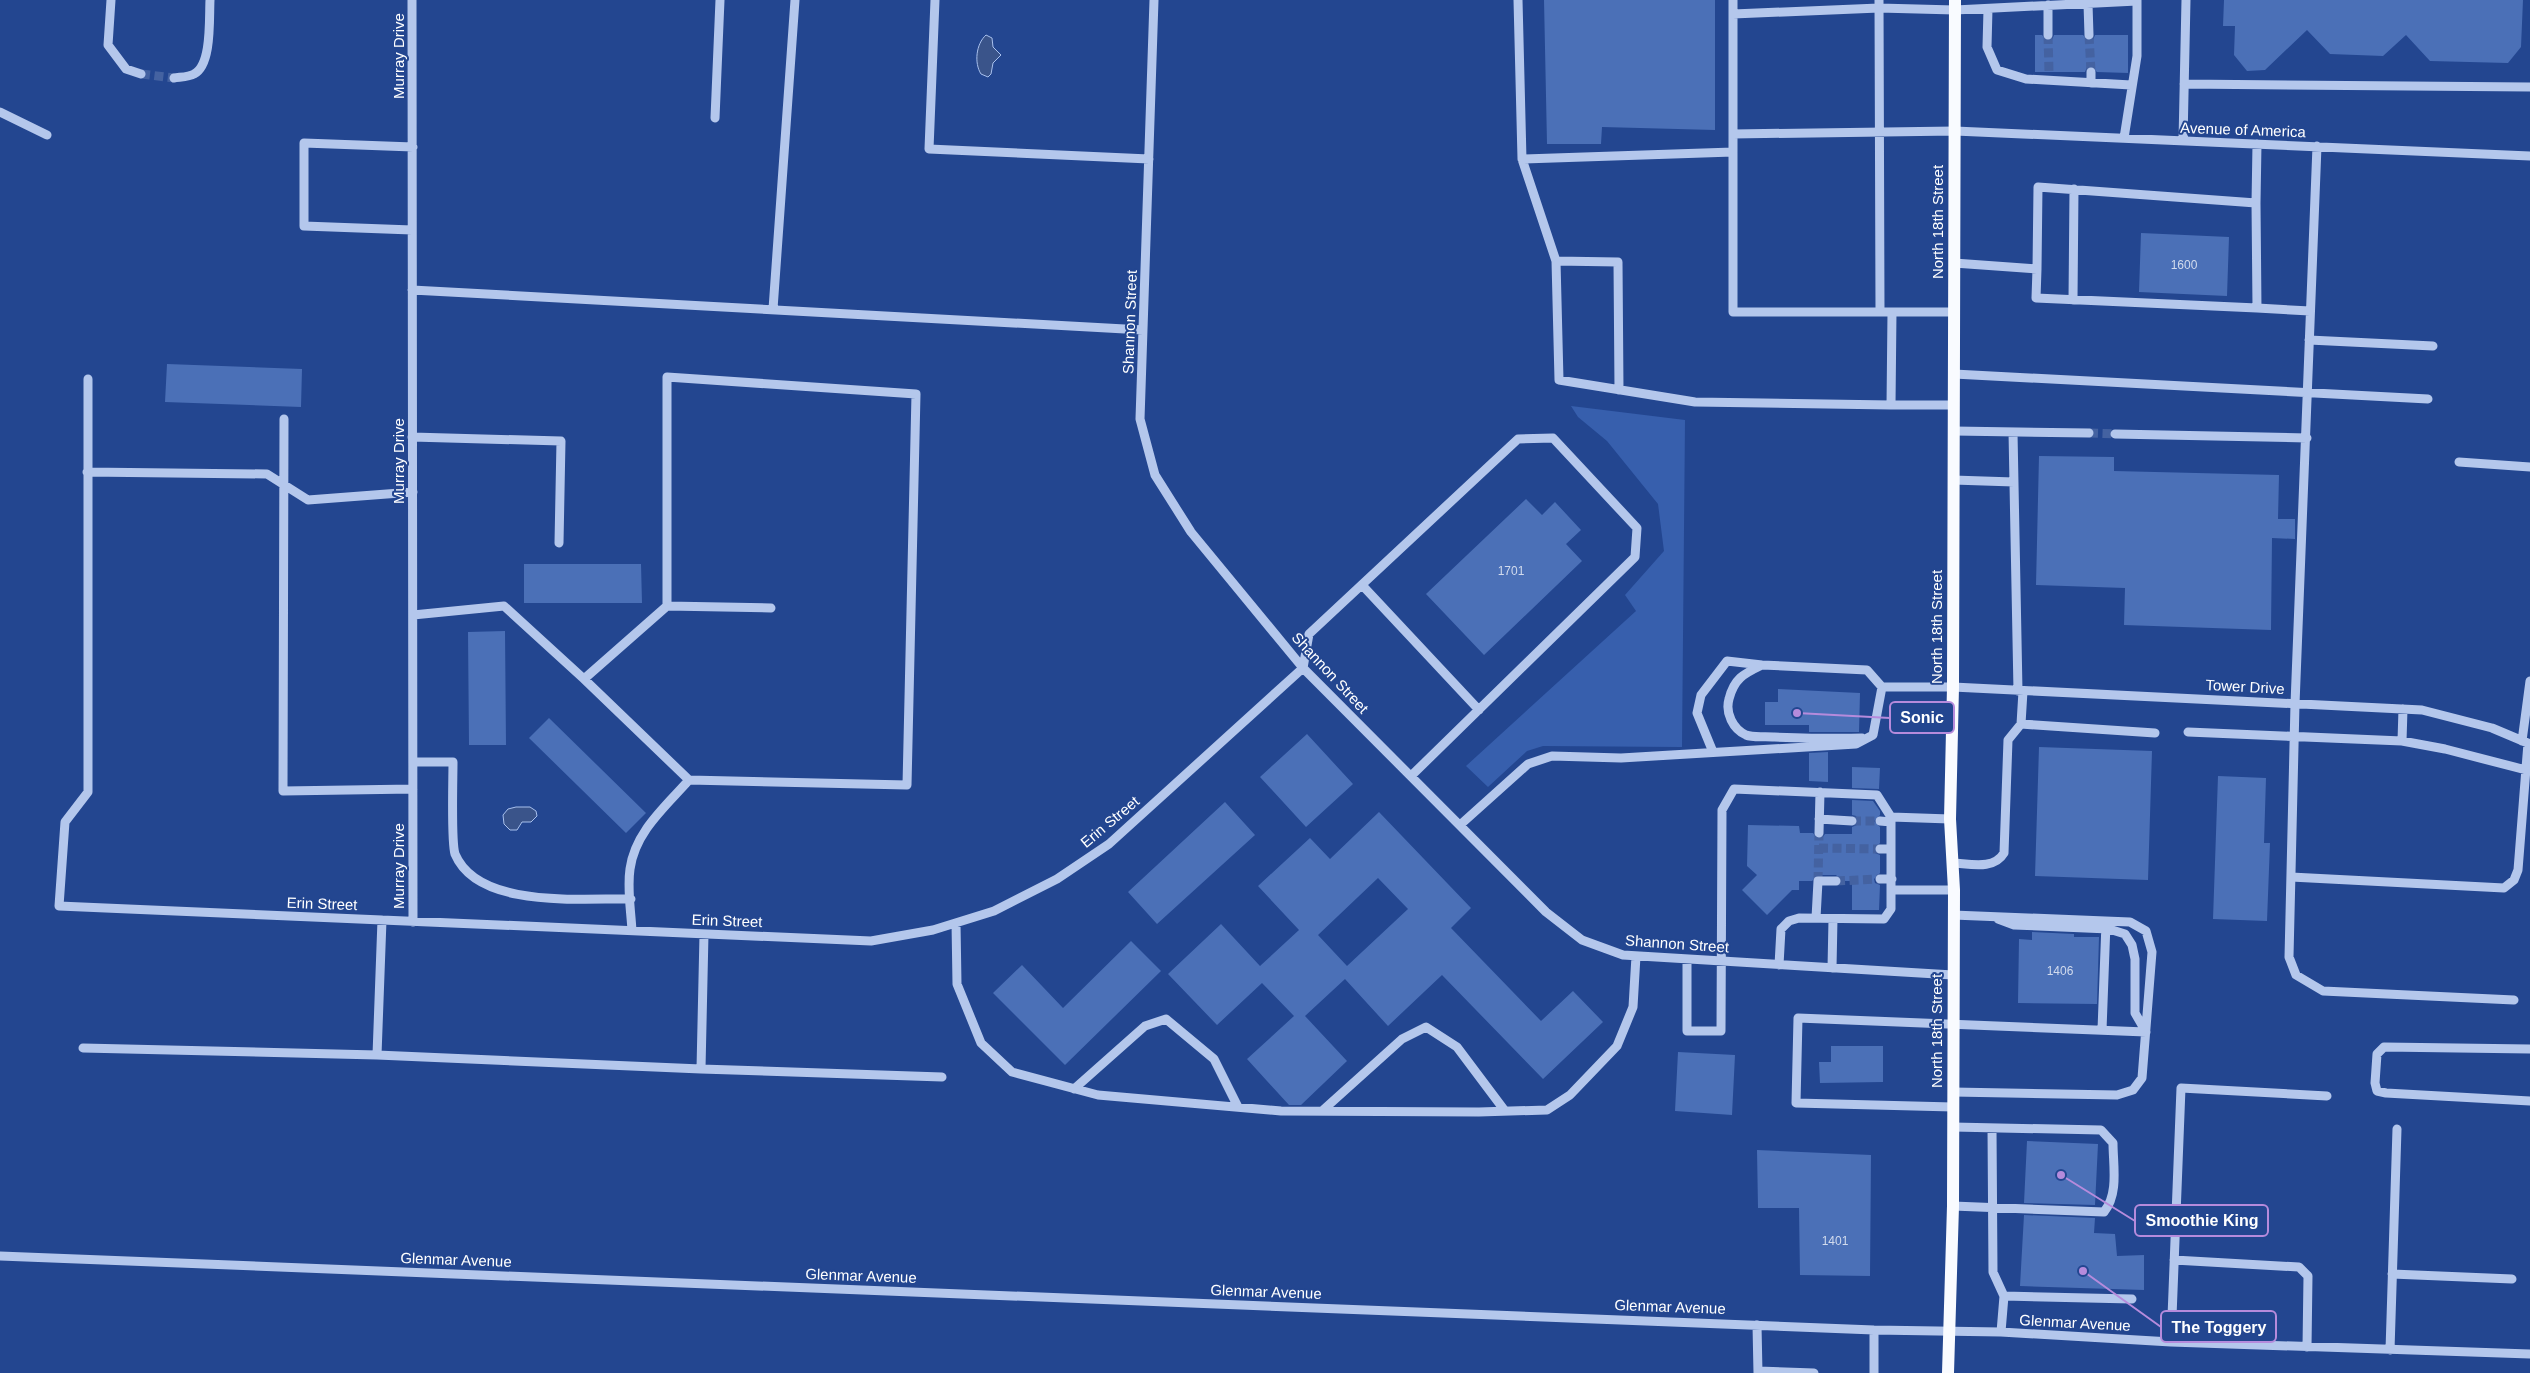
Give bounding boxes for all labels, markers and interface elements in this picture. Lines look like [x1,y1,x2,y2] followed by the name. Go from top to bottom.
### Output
[390,13,407,99] street label: Murray Drive
[2180,119,2307,140] street label: Avenue of America
[1929,164,1946,279] street label: North 18th Street
[2171,258,2198,272] house number: 1600
[1119,269,1140,374] street label: Shannon Street
[390,418,407,504] street label: Murray Drive
[1498,564,1525,578] house number: 1701
[1928,569,1945,684] street label: North 18th Street
[1289,629,1373,717] street label: Shannon Street
[2205,676,2285,697] street label: Tower Drive
[1890,702,1954,733] callout: Sonic
[1900,709,1944,726] text: Sonic
[1077,792,1143,851] street label: Erin Street
[390,823,407,909] street label: Murray Drive
[286,894,359,913] street label: Erin Street
[691,911,764,930] street label: Erin Street
[1624,931,1730,956] street label: Shannon Street
[2047,964,2074,978] house number: 1406
[1928,973,1945,1088] street label: North 18th Street
[2135,1205,2268,1236] callout: Smoothie King
[2146,1212,2258,1229] text: Smoothie King
[1822,1234,1849,1248] house number: 1401
[400,1249,512,1270] street label: Glenmar Avenue
[805,1265,917,1286] street label: Glenmar Avenue
[1210,1281,1322,1302] street label: Glenmar Avenue
[1614,1296,1726,1317] street label: Glenmar Avenue
[2019,1311,2131,1334] street label: Glenmar Avenue
[2161,1311,2276,1342] callout: The Toggery
[2172,1319,2267,1336] text: The Toggery

